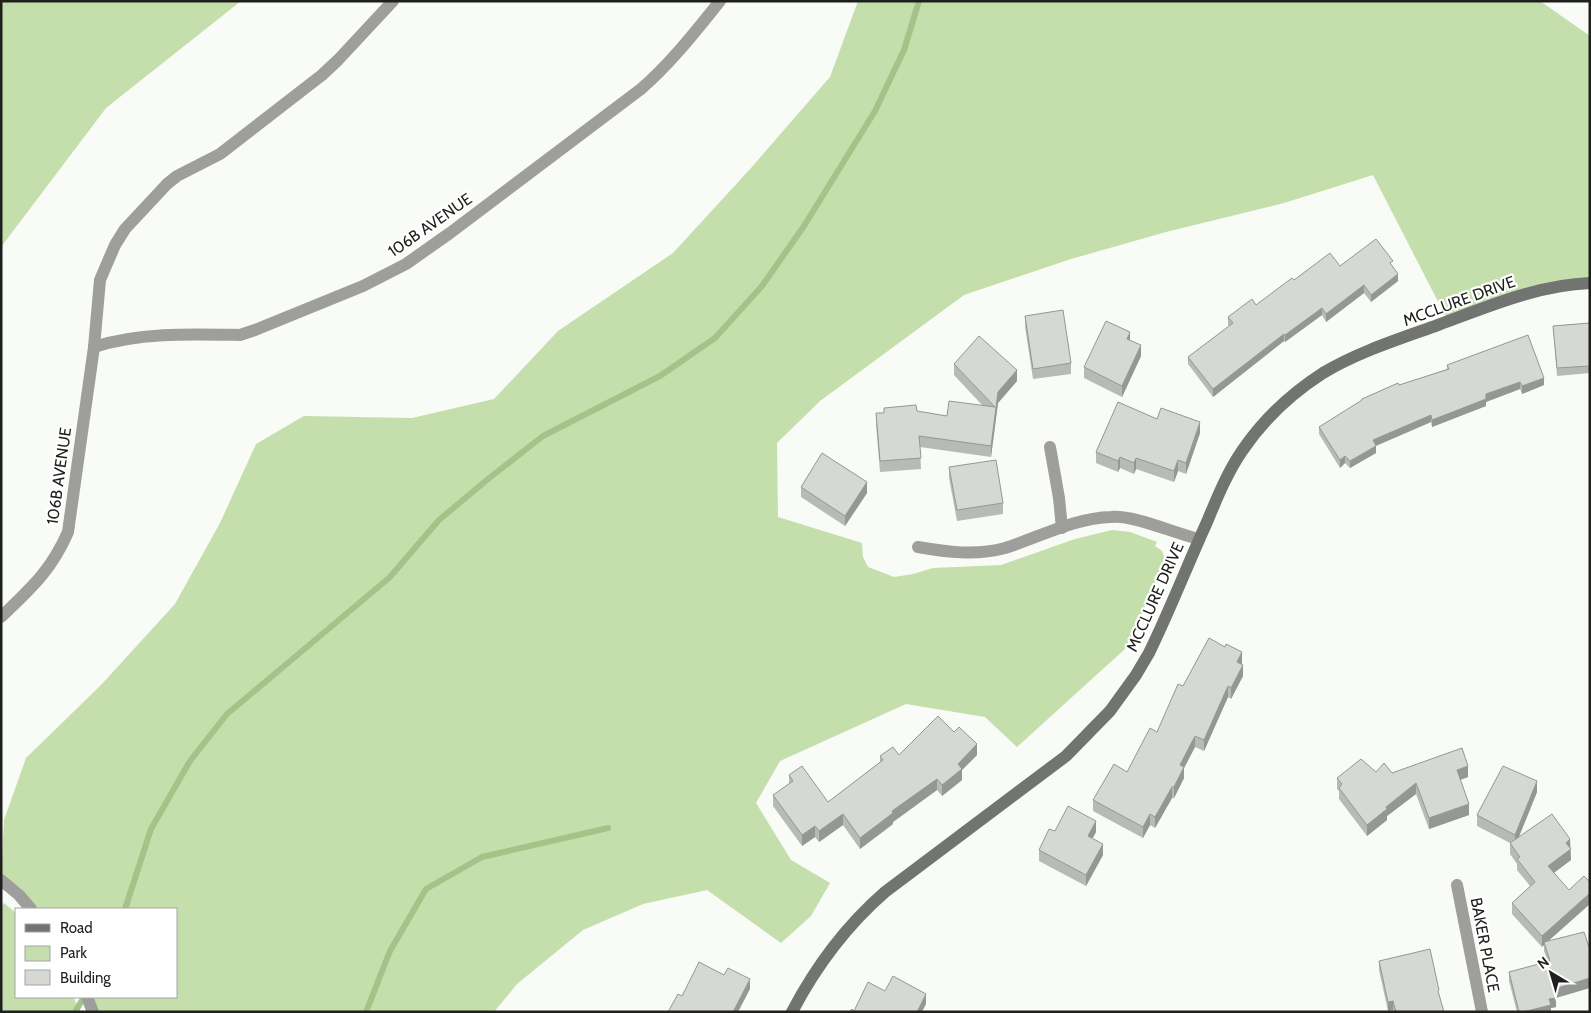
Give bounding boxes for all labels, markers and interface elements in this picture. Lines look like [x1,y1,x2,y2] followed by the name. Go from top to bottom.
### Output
[384,189,476,261] street label: 106B AVENUE
[1400,272,1518,330] street label: MCCLURE DRIVE
[43,426,75,526] street label: 106B AVENUE
[1122,539,1188,655] street label: MCCLURE DRIVE
[1467,896,1504,994] street label: BAKER PLACE
[15,908,178,998] legend
[60,919,93,937] text: Road
[60,944,87,962] text: Park
[1526,948,1576,998] north arrow
[1534,953,1552,973] text: N
[60,969,111,987] text: Building

